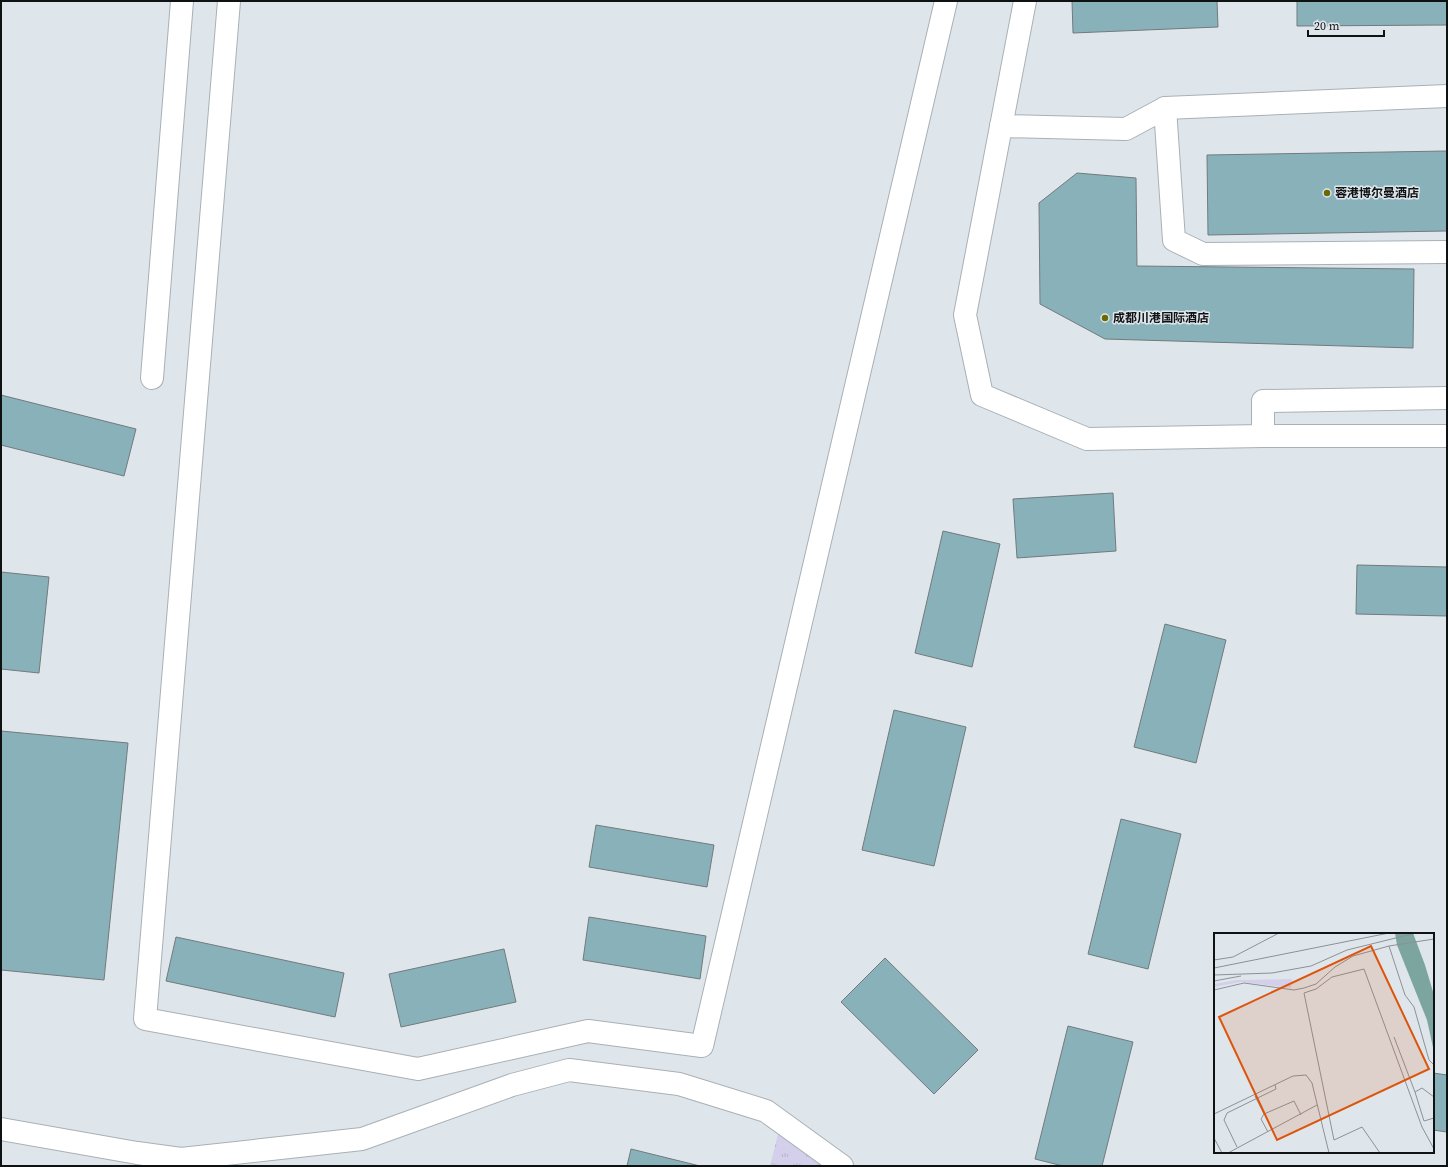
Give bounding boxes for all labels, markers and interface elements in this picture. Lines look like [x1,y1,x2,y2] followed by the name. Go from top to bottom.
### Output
[1308,12,1384,38] scale bar
[1314,18,1340,34] text: 20 m
[1335,185,1419,201] place label: 蓉港博尔曼酒店
[1322,188,1332,198] marker: 蓉港博尔曼酒店
[1113,310,1209,326] place label: 成都川港国际酒店
[1100,313,1110,323] marker: 成都川港国际酒店
[1214,933,1434,1153] inset map

